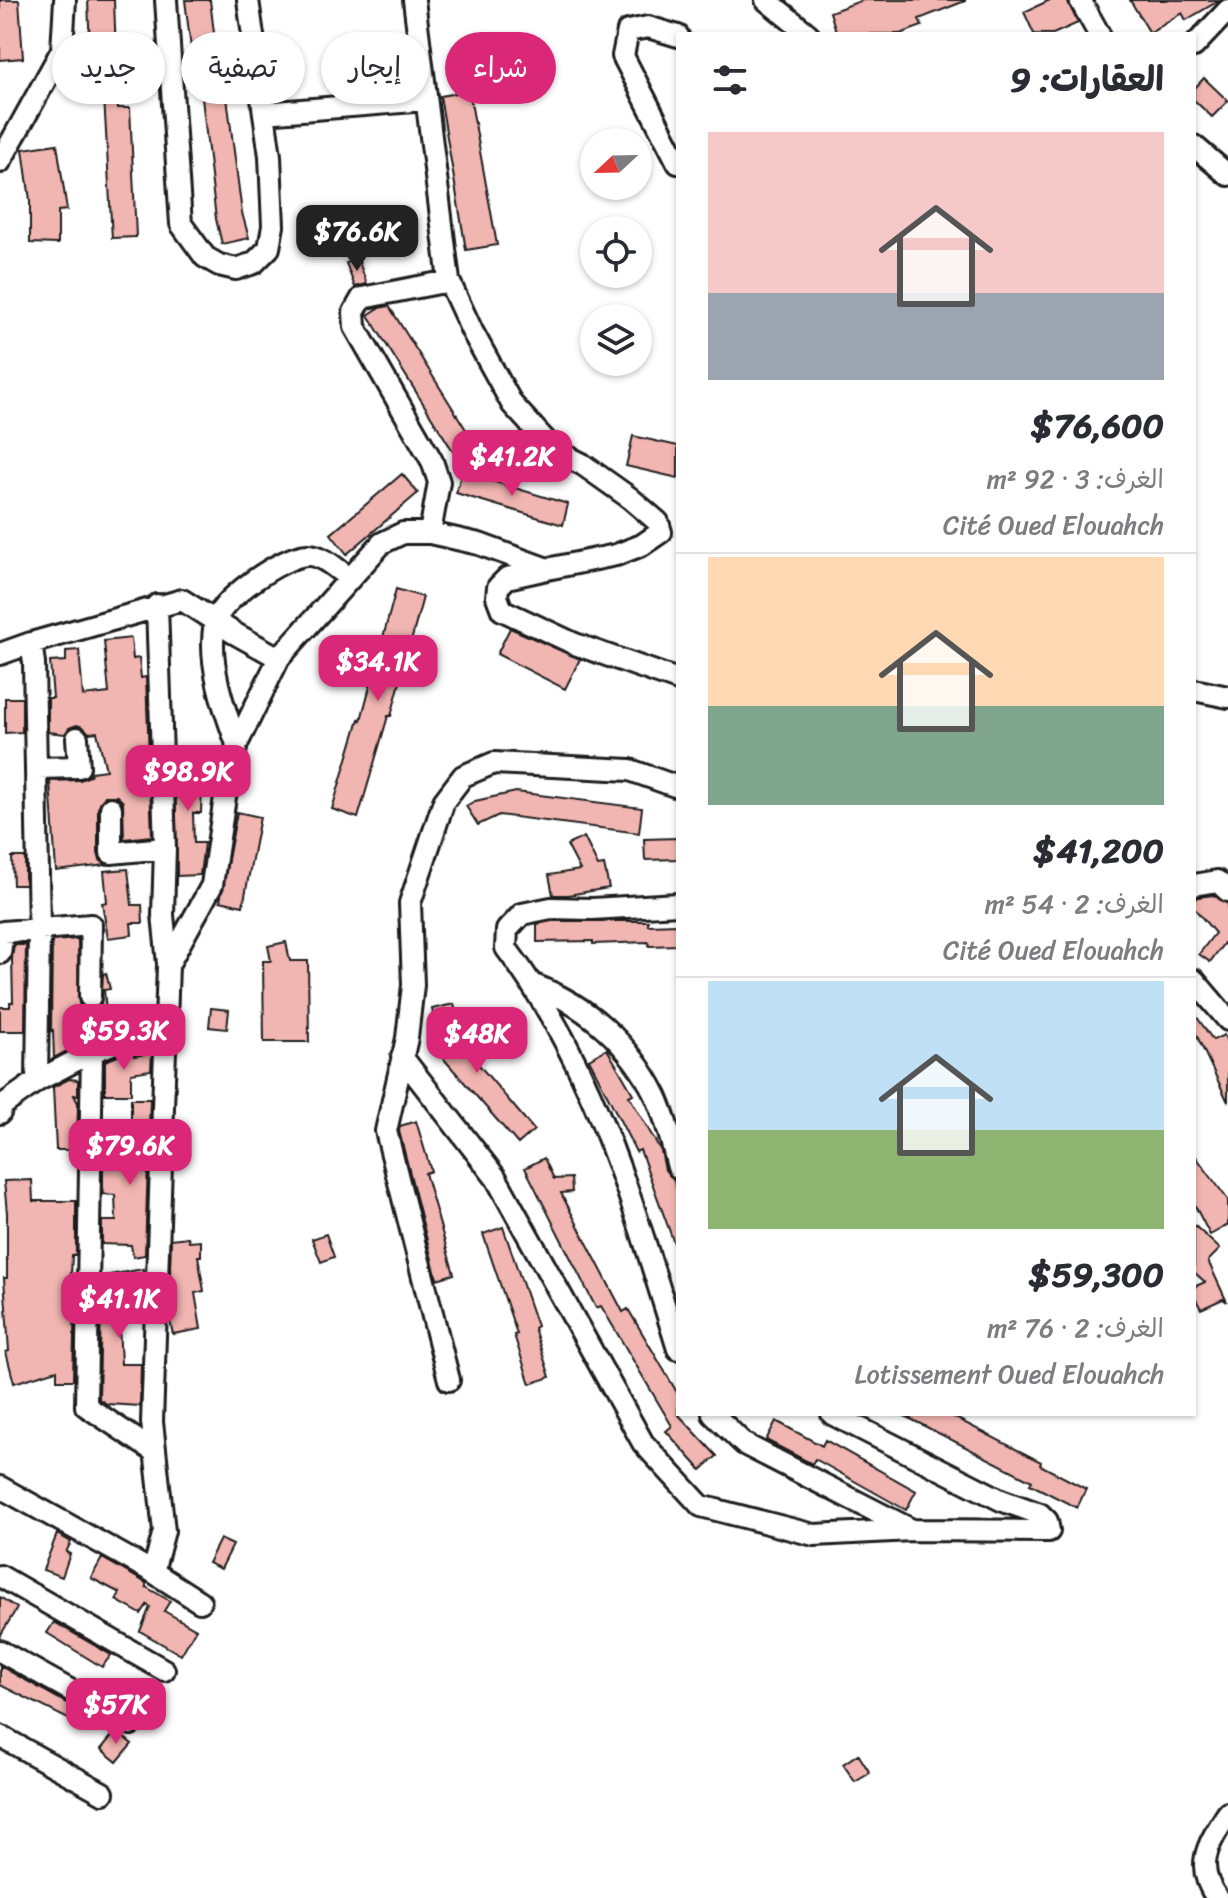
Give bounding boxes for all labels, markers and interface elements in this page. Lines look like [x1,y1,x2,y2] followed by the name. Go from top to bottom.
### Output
[52,32,165,104] chip: جديد
[181,32,305,104] chip: تصفية
[321,32,429,104] chip: إيجار
[445,32,556,104] chip: شراء
[1010,50,1164,110] text: العقارات: 9
[708,58,752,102] icon: filters
[580,128,652,200] north arrow
[580,128,652,376] map controls
[864,184,1008,328] icon: home
[292,205,422,273] pin: $76.6K
[314,208,400,254] text: $76.6K
[580,216,652,288] button: locate
[580,304,652,376] button: layers
[1031,396,1164,456] text: $76,600
[447,430,577,498] pin: $41.2K
[470,433,554,479] text: $41.2K
[987,456,1164,502] text: الغرف: 3 · 92 m²
[943,502,1164,548] text: Cité Oued Elouahch
[864,609,1008,753] icon: home
[313,635,443,703] pin: $34.1K
[337,638,419,684] text: $34.1K
[123,745,253,813] pin: $98.9K
[144,748,232,794] text: $98.9K
[1034,821,1164,881] text: $41,200
[985,881,1164,927] text: الغرف: 2 · 54 m²
[943,927,1164,973] text: Cité Oued Elouahch
[59,1004,189,1072] pin: $59.3K
[80,1007,168,1053] text: $59.3K
[430,1007,524,1075] pin: $48K
[444,1010,510,1056] text: $48K
[864,1033,1008,1177] icon: home
[65,1119,195,1187] pin: $79.6K
[87,1122,173,1168] text: $79.6K
[1029,1245,1164,1305] text: $59,300
[54,1272,184,1340] pin: $41.1K
[79,1275,159,1321] text: $41.1K
[987,1305,1164,1351] text: الغرف: 2 · 76 m²
[854,1351,1164,1397] text: Lotissement Oued Elouahch
[69,1678,163,1746] pin: $57K
[84,1681,148,1727] text: $57K

